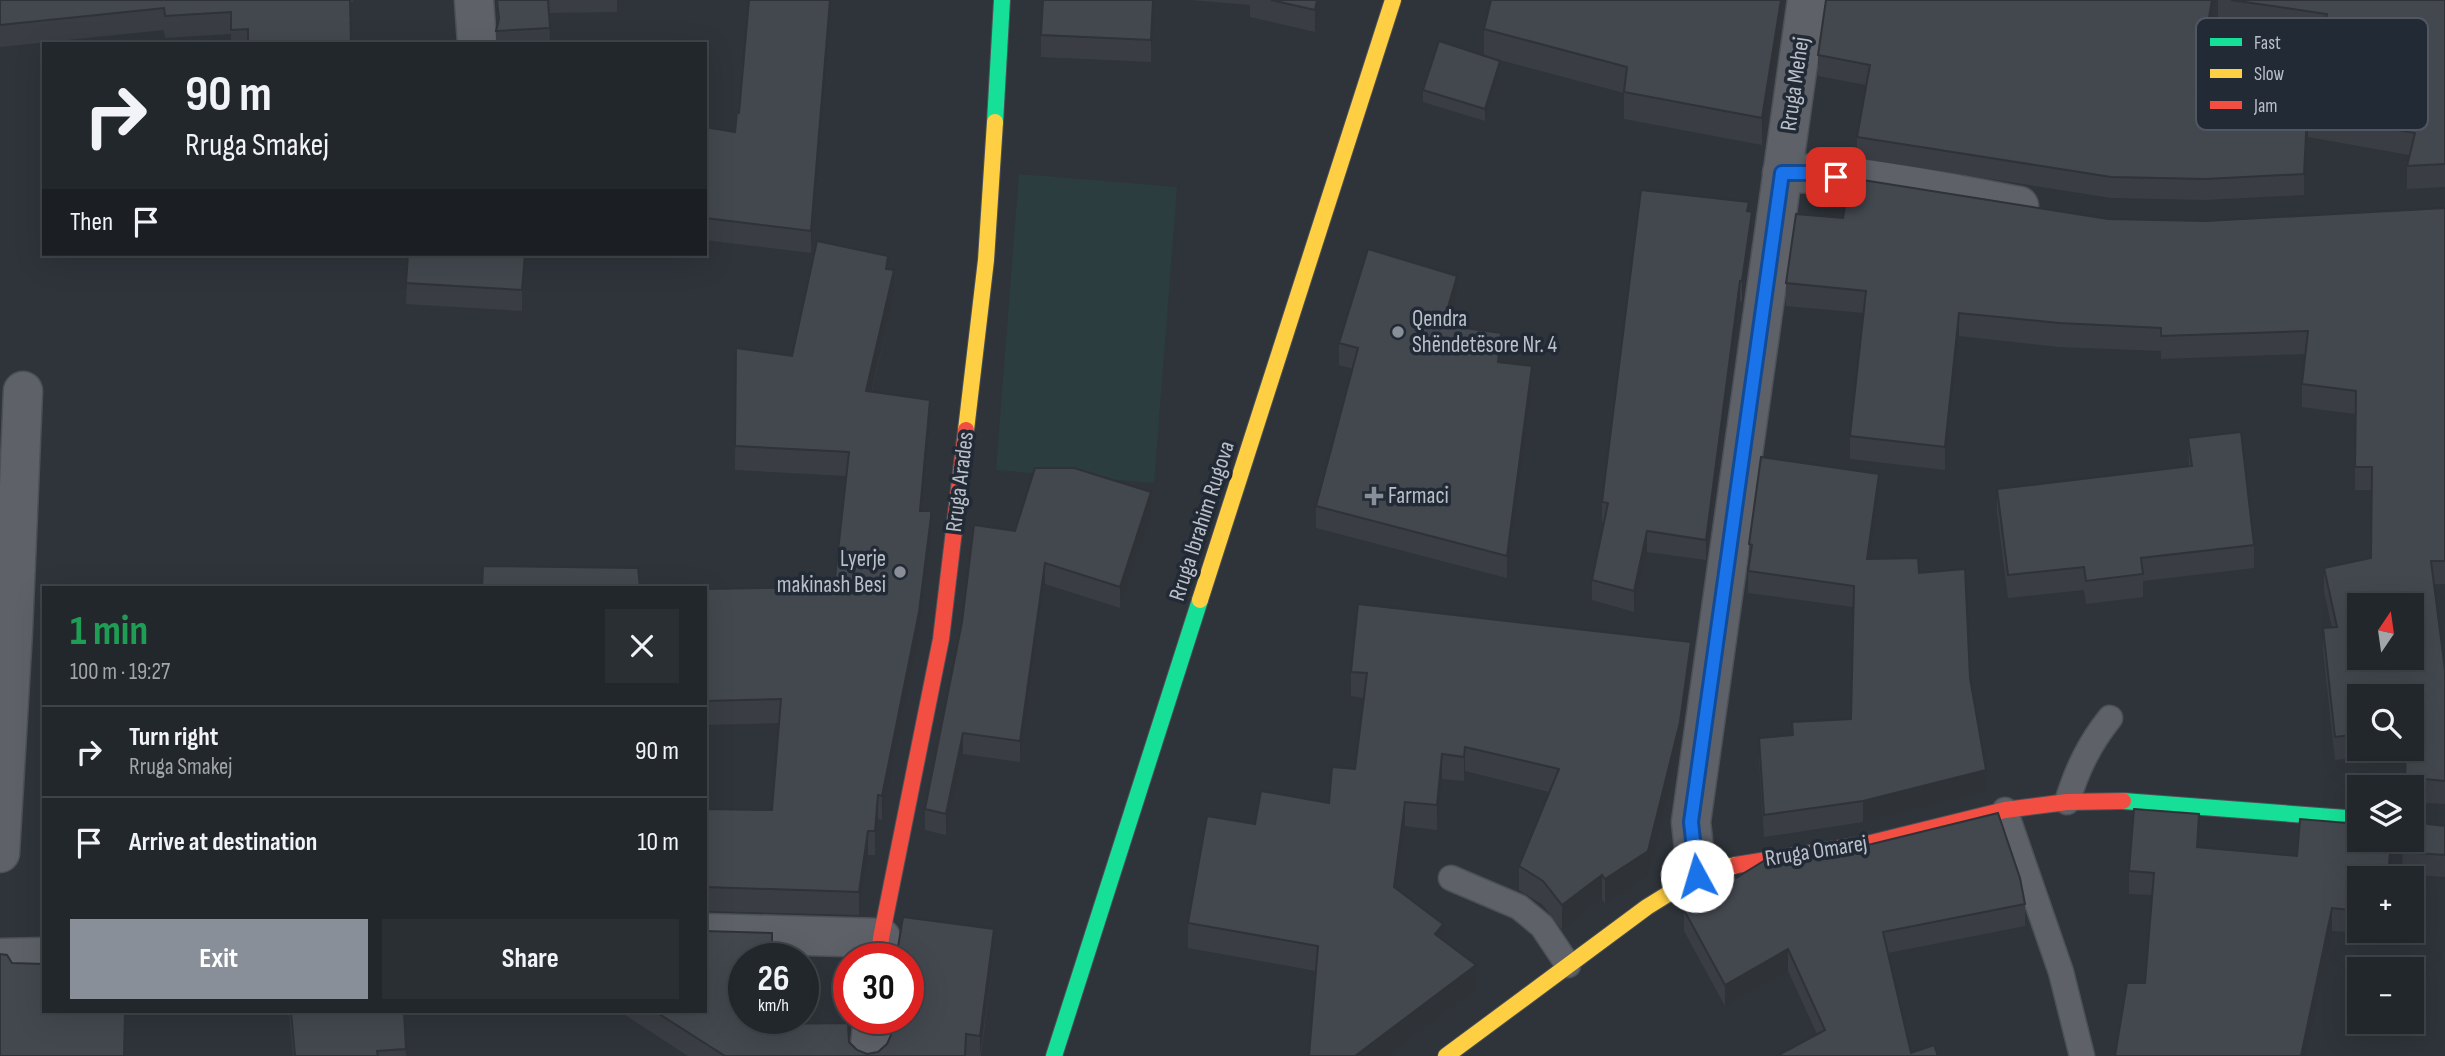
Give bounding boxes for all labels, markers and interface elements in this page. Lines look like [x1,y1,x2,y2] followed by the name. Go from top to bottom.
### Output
[2196,18,2428,130] legend
[2254,32,2281,55] text: Fast
[1775,35,1815,133] street label: Rruga Mehej
[2254,63,2284,86] text: Slow
[185,66,272,125] text: 90 m
[70,70,161,161] icon: right
[2253,95,2277,118] text: Jam
[185,126,329,165] text: Rruga Smakej
[1806,147,1866,207] pin
[1817,158,1855,196] icon: arrive
[127,203,165,241] icon: arrive
[70,207,113,238] text: Then
[1412,305,1558,359] place label: Qendra Shëndetësore Nr. 4
[1390,324,1406,340] marker: Qendra Shëndetësore Nr. 4
[940,430,980,534] street label: Rruga Arades
[1163,438,1241,604] street label: Rruga Ibrahim Rugova
[1388,482,1449,510] place label: Farmaci
[1366,488,1382,504] marker: Farmaci
[777,545,886,599] place label: Lyerje makinash Besi
[892,564,908,580] marker: Lyerje makinash Besi
[2347,593,2424,670] north arrow
[2347,593,2424,1034] map controls
[70,606,148,657] text: 1 min
[605,609,679,683] button: close
[70,658,170,686] text: 100 m · 19:27
[2347,684,2424,761] button: search
[129,722,218,753] text: Turn right
[70,733,108,771] icon: right
[635,736,679,767] text: 90 m
[129,753,232,781] text: Rruga Smakej
[2347,775,2424,852] button: layers
[70,824,108,862] icon: arrive
[129,827,317,858] text: Arrive at destination
[637,827,679,858] text: 10 m
[1763,829,1869,873] street label: Rruga Omarej
[1660,839,1734,913] position arrow
[2347,866,2424,943] button: +
[70,919,368,999] button: Exit
[382,919,679,999] button: Share
[833,943,924,1034] speed limit sign: 30
[2347,957,2424,1034] button: −
[758,958,789,1001] text: 26
[758,995,789,1016] text: km/h

